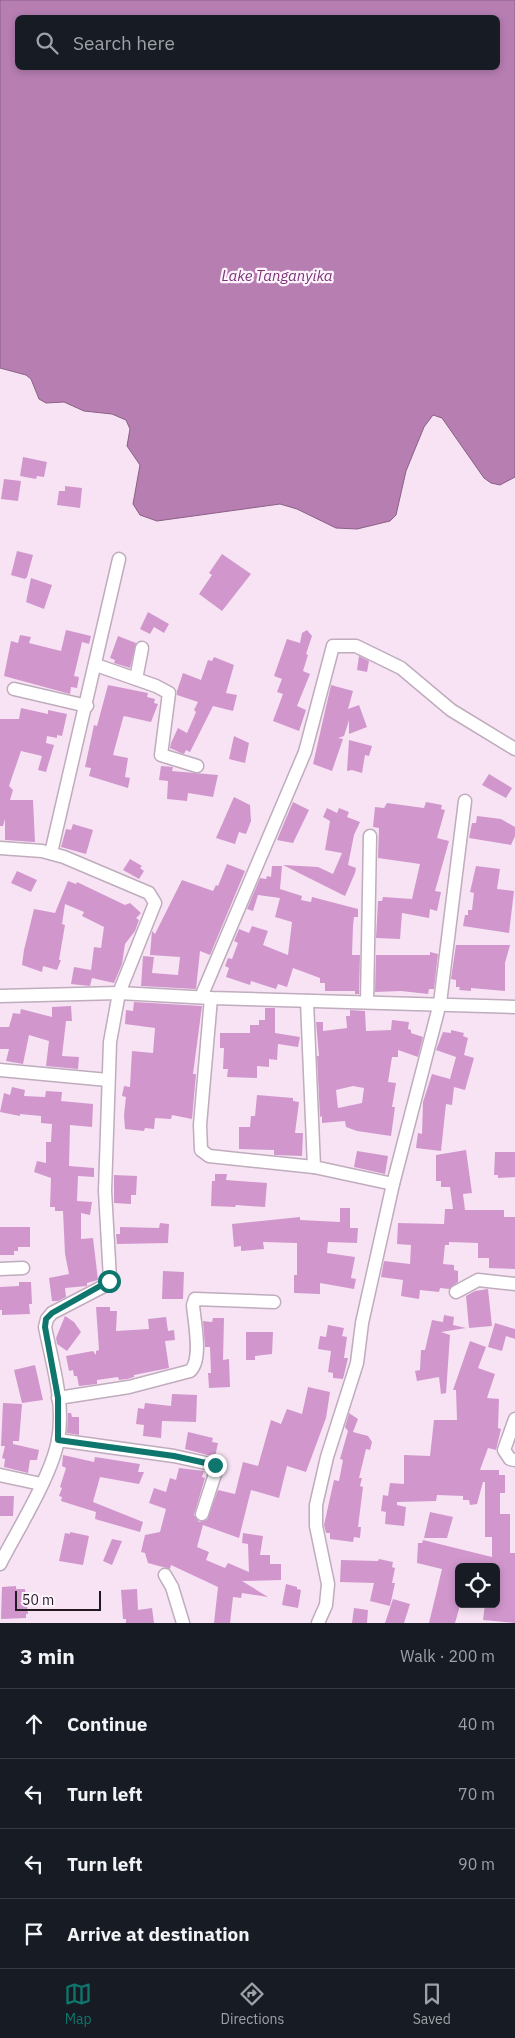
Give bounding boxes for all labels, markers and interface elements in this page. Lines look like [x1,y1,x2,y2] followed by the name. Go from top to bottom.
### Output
[15,15,500,70] search box
[33,29,61,57] icon: search
[73,31,175,55] text: Search here
[221,266,333,285] water label: Lake Tanganyika
[98,1270,121,1293] route start
[204,1454,227,1477] route end
[455,1563,500,1608] map controls
[455,1563,500,1608] button: locate
[15,1588,101,1611] scale bar
[22,1591,54,1609] text: 50 m
[20,1642,75,1670] text: 3 min
[400,1646,495,1666] text: Walk · 200 m
[20,1710,48,1738] icon: ahead
[67,1712,147,1736] text: Continue
[458,1714,495,1734] text: 40 m
[20,1780,48,1808] icon: left
[67,1782,143,1806] text: Turn left
[458,1784,495,1804] text: 70 m
[20,1850,48,1878] icon: left
[67,1852,143,1876] text: Turn left
[458,1854,495,1874] text: 90 m
[20,1920,48,1948] icon: arrive
[67,1922,250,1946] text: Arrive at destination
[64,1980,92,2028] tab: Map
[221,1980,284,2028] tab: Directions
[413,1980,451,2028] tab: Saved

